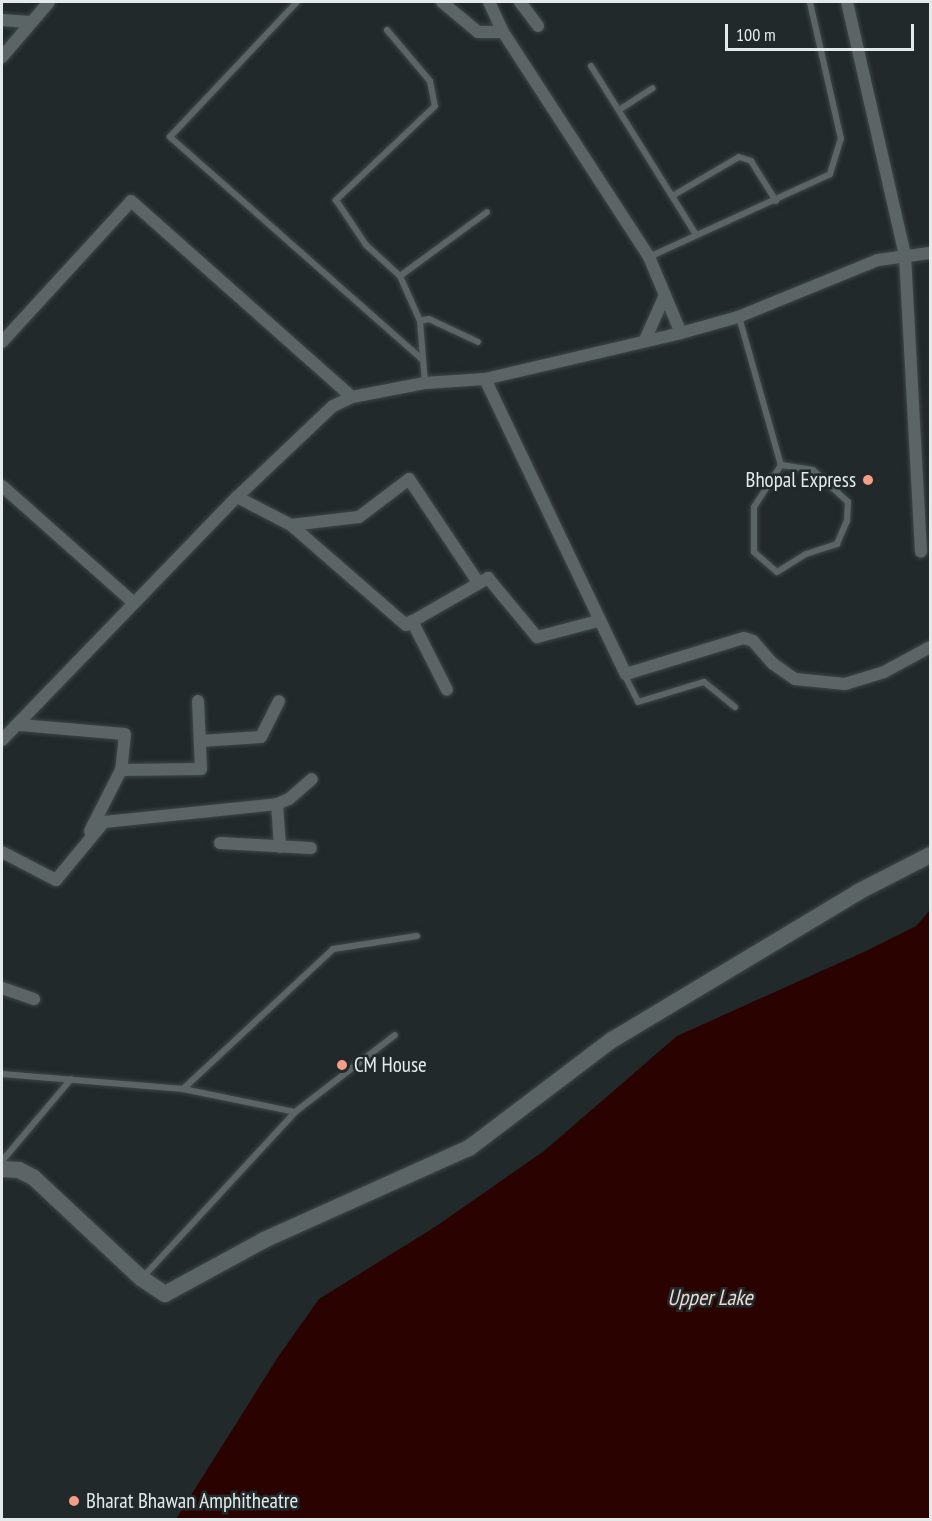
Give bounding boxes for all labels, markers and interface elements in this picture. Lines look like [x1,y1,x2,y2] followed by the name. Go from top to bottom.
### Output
[728,12,917,50] scale bar
[736,23,776,46] text: 100 m
[745,467,856,493] place label: Bhopal Express
[861,473,875,487] marker: Bhopal Express
[354,1052,427,1078] place label: CM House
[335,1058,349,1072] marker: CM House
[667,1285,753,1311] water label: Upper Lake
[86,1488,299,1514] place label: Bharat Bhawan Amphitheatre
[67,1494,81,1508] marker: Bharat Bhawan Amphitheatre

